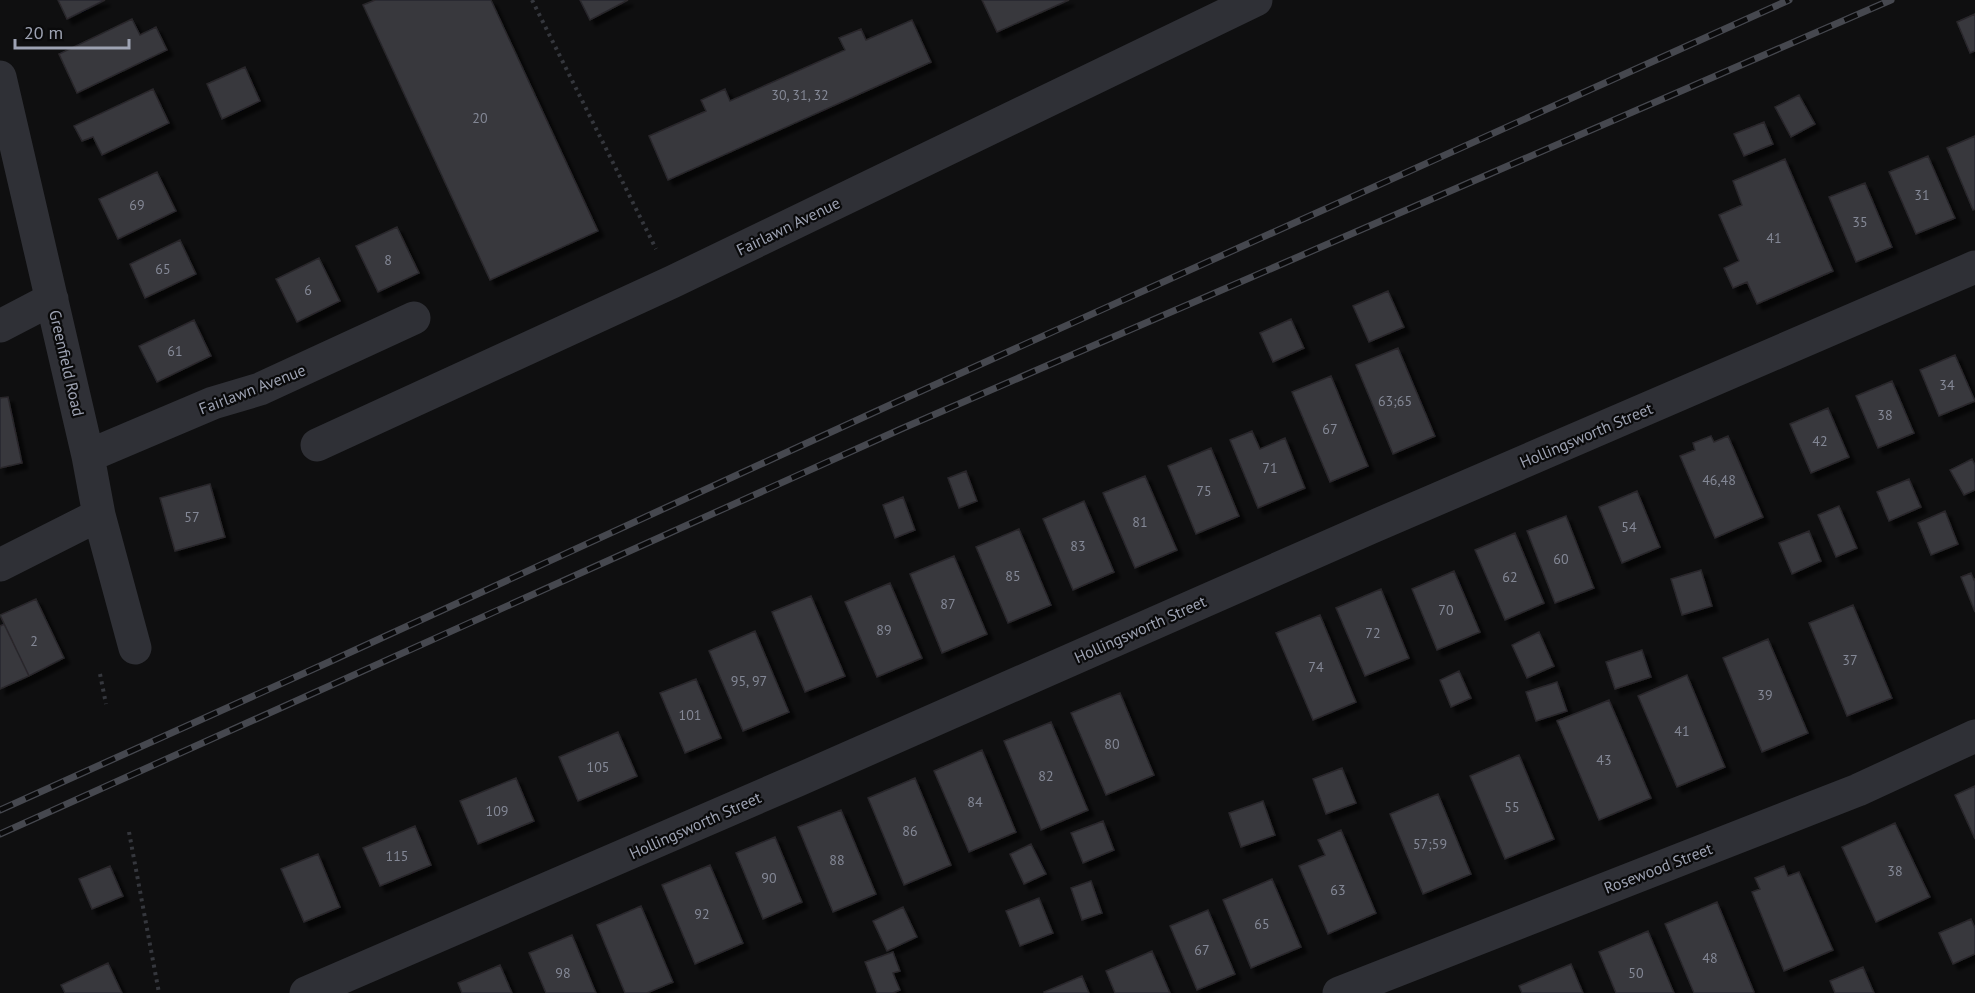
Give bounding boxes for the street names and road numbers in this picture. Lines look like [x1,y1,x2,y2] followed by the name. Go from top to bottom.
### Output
[733,192,843,260] street label: Fairlawn Avenue
[45,308,89,418] street label: Greenfield Road
[196,359,308,419] street label: Fairlawn Avenue
[1517,398,1656,472] street label: Hollingsworth Street
[1071,591,1210,667] street label: Hollingsworth Street
[626,787,765,863] street label: Hollingsworth Street
[1601,838,1716,898] street label: Rosewood Street

